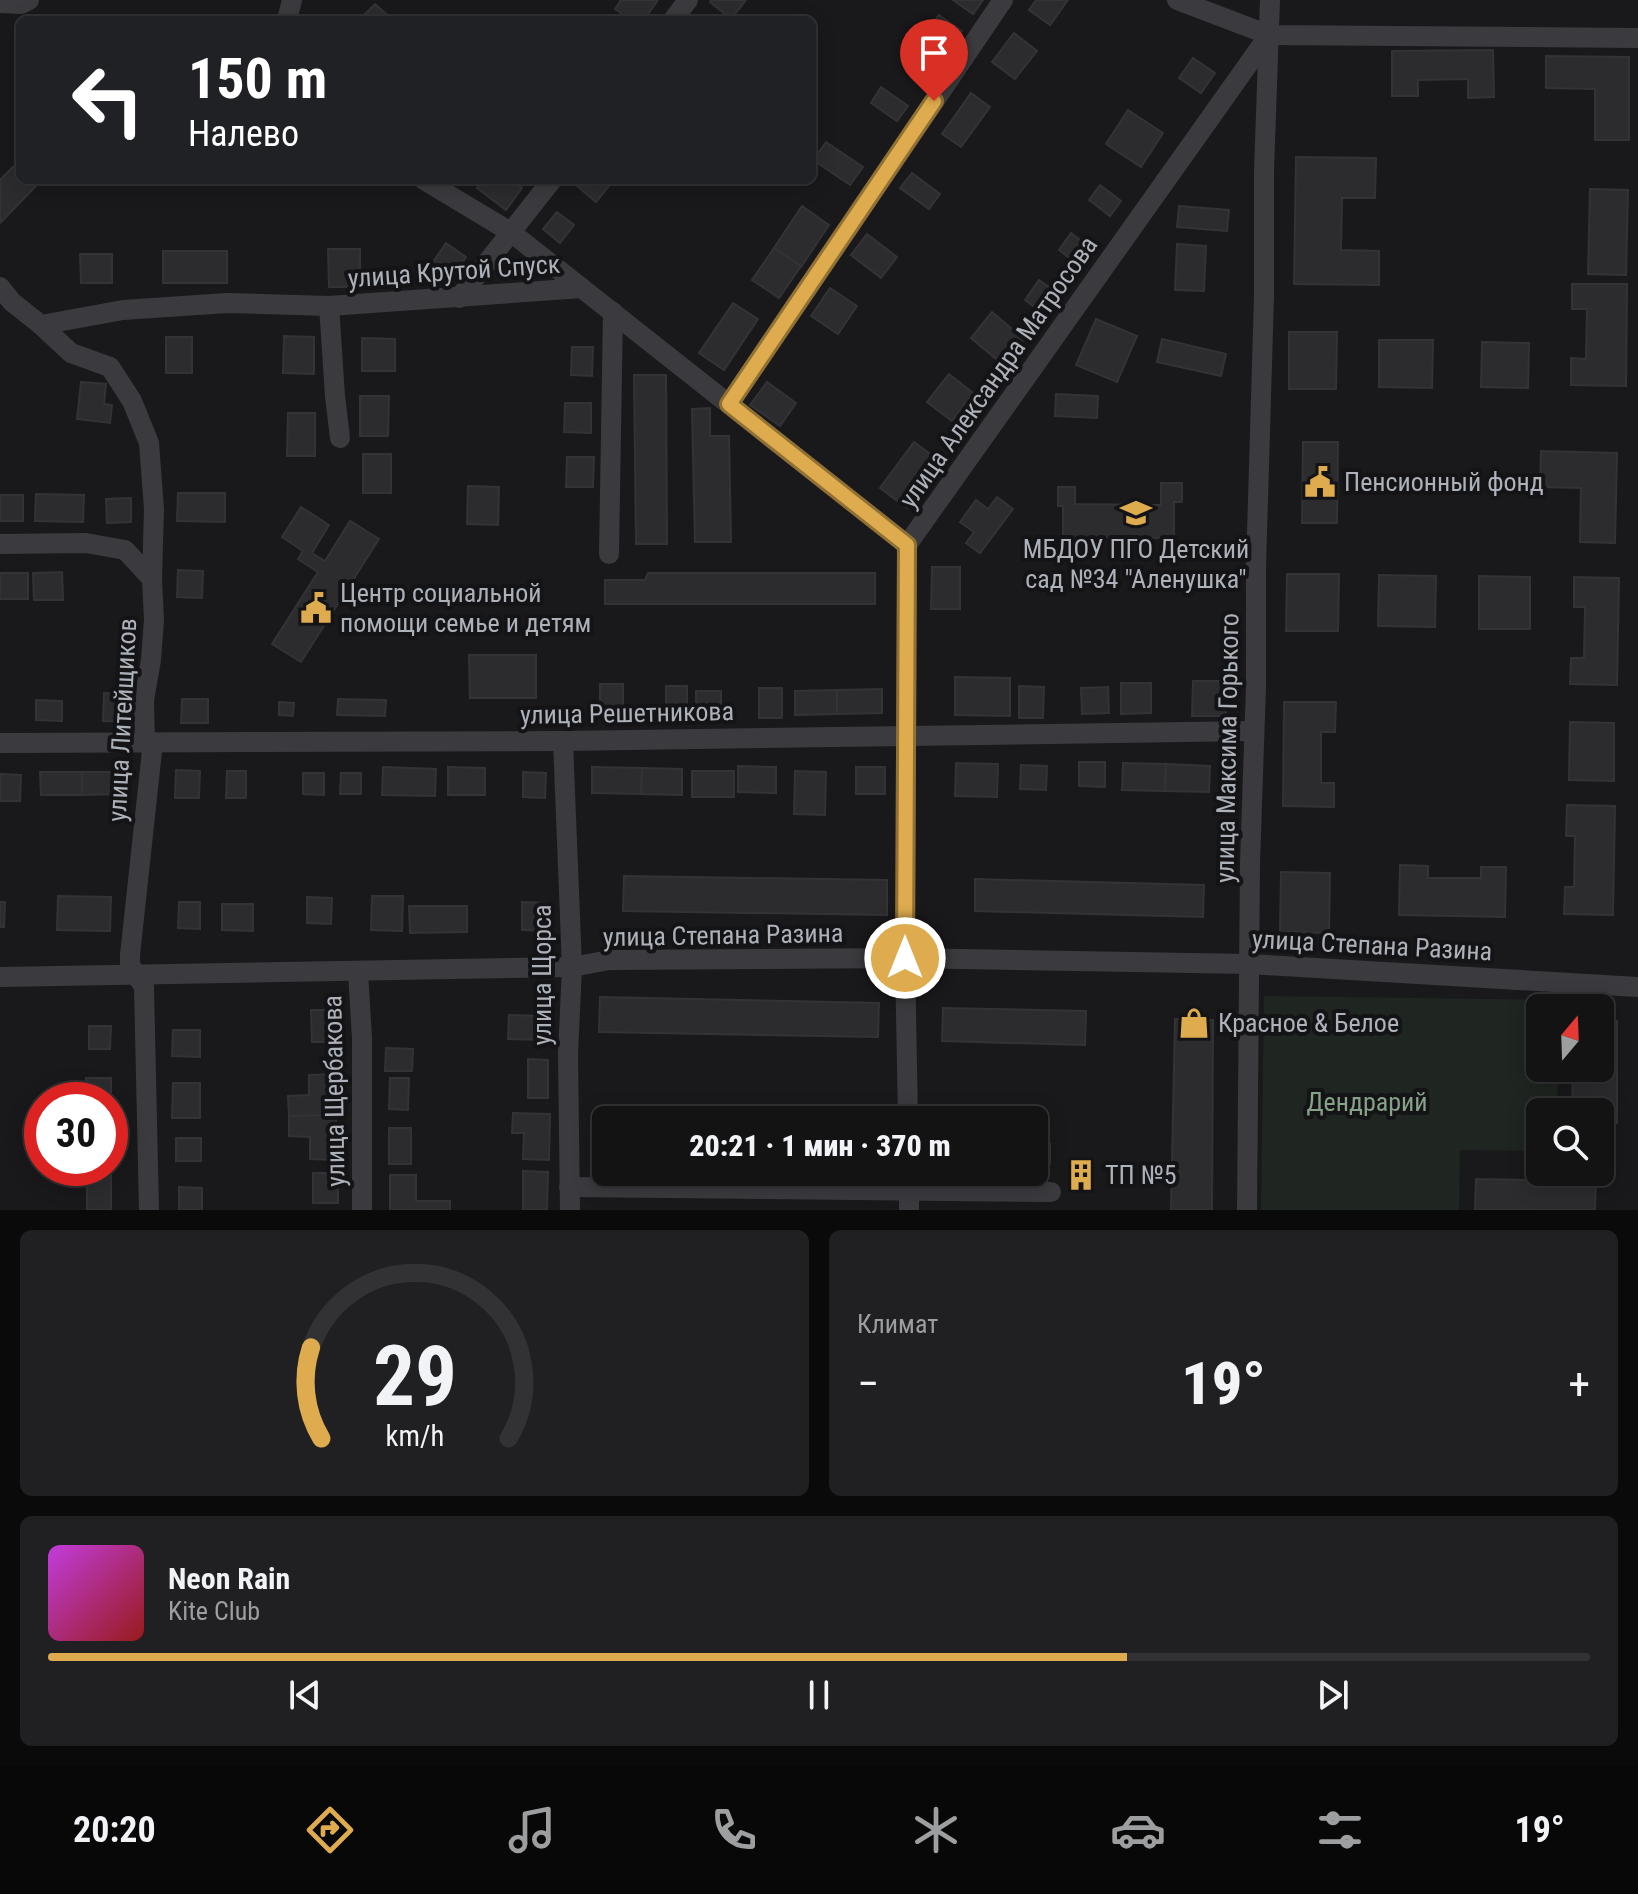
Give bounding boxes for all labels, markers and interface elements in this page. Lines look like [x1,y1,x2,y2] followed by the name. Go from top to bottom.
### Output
[900,19,968,101] pin
[912,31,956,75] icon: arrive
[188,46,327,112] text: 150 m
[56,48,160,152] icon: left
[188,113,299,155] text: Налево
[893,231,1103,513] street label: улица Александра Матросова
[347,249,562,293] street label: улица Крутой Спуск
[1303,465,1337,499] public building icon: Пенсионный фонд
[1344,467,1544,497] place label: Пенсионный фонд
[1119,496,1153,530] school or university icon: МБДОУ ПГО Детский сад №34 "Аленушка"
[1023,534,1249,594] place label: МБДОУ ПГО Детский сад №34 "Аленушка"
[340,578,591,638] place label: Центр социальной помощи семье и детям
[299,591,333,625] public building icon: Центр социальной помощи семье и детям
[1210,613,1244,883] street label: улица Максима Горького
[102,617,142,823] street label: улица Литейщиков
[520,696,734,730] street label: улица Решетникова
[527,904,557,1046] street label: улица Щорса
[863,916,947,1000] position arrow
[603,918,843,952] street label: улица Степана Разина
[1251,924,1493,966] street label: улица Степана Разина
[1526,994,1614,1082] north arrow
[1526,994,1614,1186] map controls
[317,995,351,1187] street label: улица Щербакова
[1177,1006,1211,1040] shop icon: Красное & Белое
[1218,1008,1399,1038] place label: Красное & Белое
[24,1082,128,1186] speed limit sign: 30
[1306,1087,1428,1117] park label: Дендрарий
[1526,1098,1614,1186] button: search
[689,1128,951,1163] text: 20:21 · 1 мин · 370 m
[1064,1158,1098,1192] building icon: ТП №5
[1105,1160,1177,1190] place label: ТП №5
[857,1309,938,1339] text: Климат
[372,1328,457,1425] text: 29
[1181,1348,1266,1419] text: 19°
[857,1358,879,1410] text: −
[1568,1358,1590,1410] text: +
[385,1419,444,1453] text: km/h
[168,1561,290,1596] text: Neon Rain
[168,1596,260,1626] text: Kite Club
[283,1673,327,1717] icon: previous
[797,1673,841,1717] icon: pause
[1311,1673,1355,1717] icon: next
[302,1802,358,1858] icon: directions
[504,1802,560,1858] icon: music
[706,1802,762,1858] icon: phone
[908,1802,964,1858] icon: climate
[1110,1802,1166,1858] icon: car
[1312,1802,1368,1858] icon: filters
[73,1809,156,1851] text: 20:20
[1514,1809,1565,1851] text: 19°

